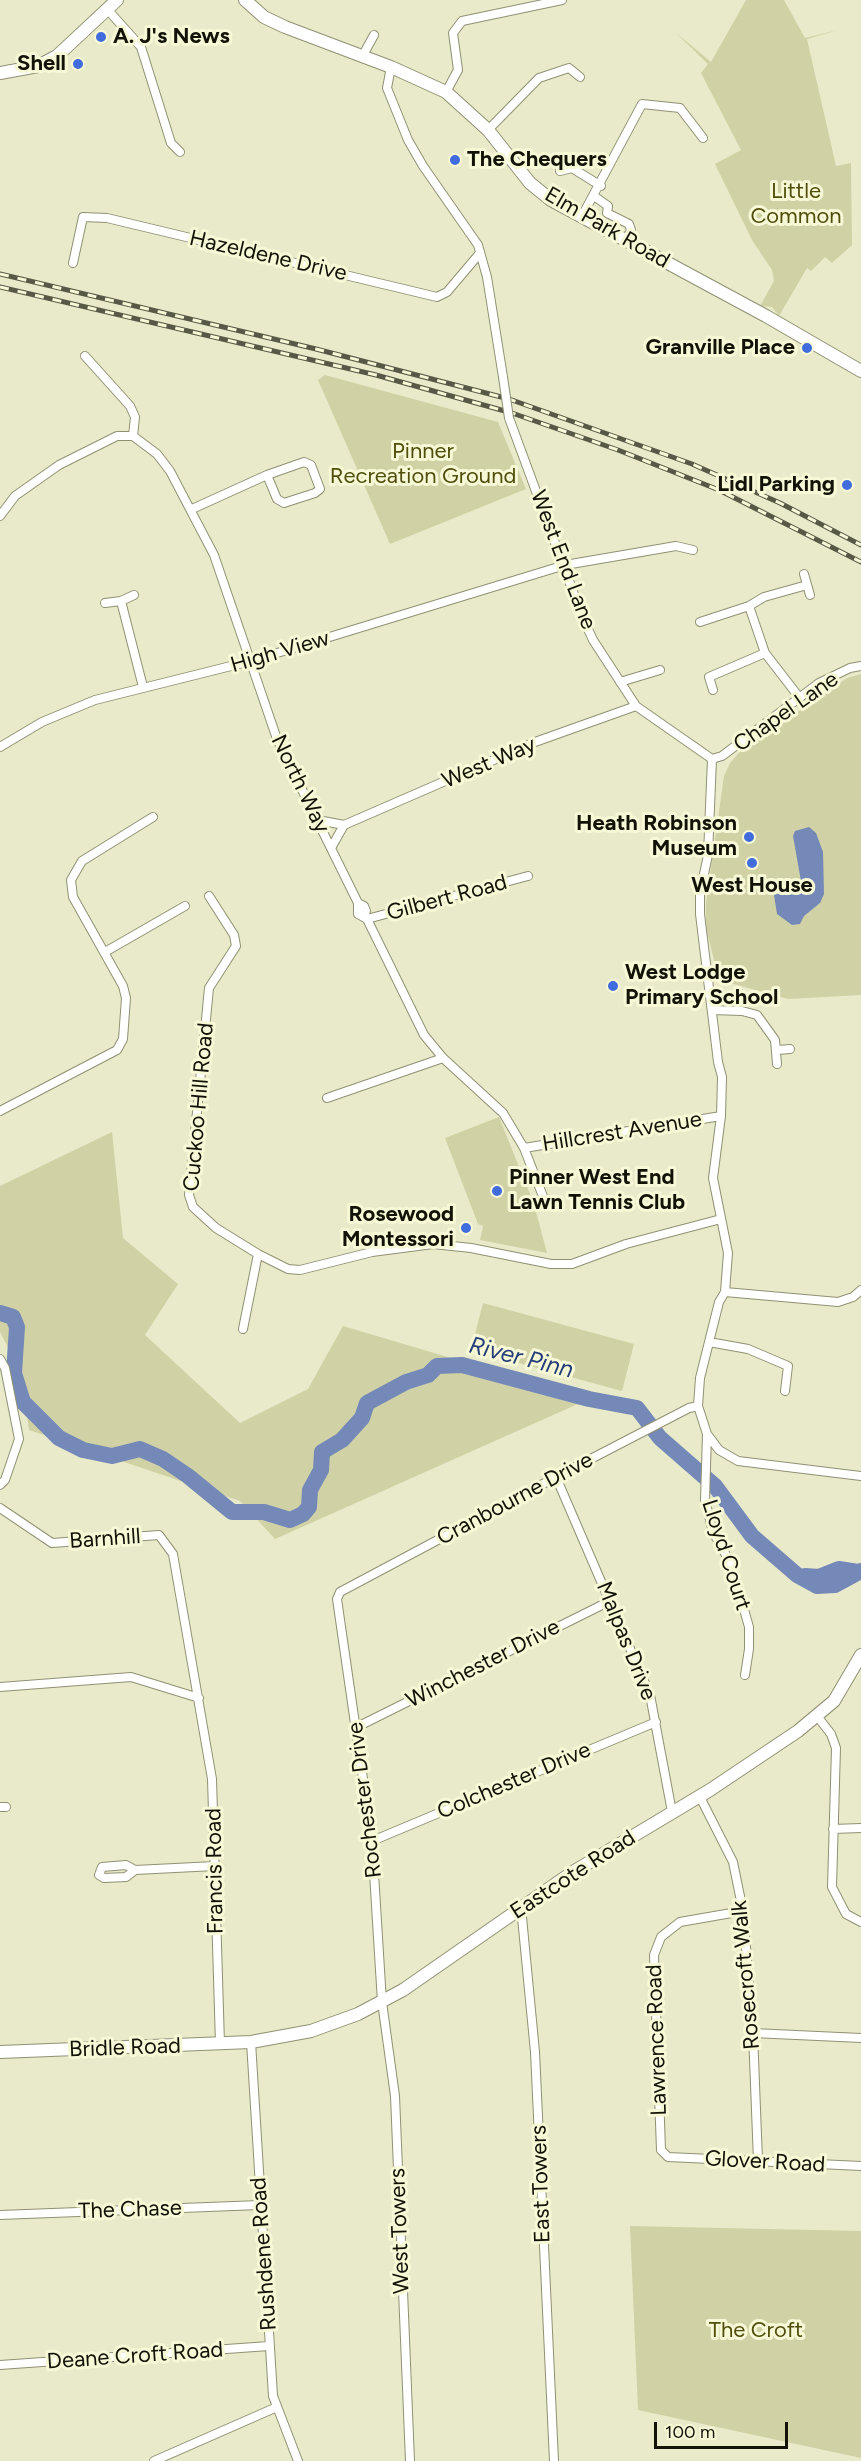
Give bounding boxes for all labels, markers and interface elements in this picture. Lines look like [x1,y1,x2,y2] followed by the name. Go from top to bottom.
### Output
[113,24,230,50] place label: A. J's News
[94,30,108,44] marker: A. J's News
[17,51,66,77] place label: Shell
[71,57,85,71] marker: Shell
[467,147,607,173] place label: The Chequers
[448,153,462,167] marker: The Chequers
[750,179,842,230] park label: Little Common
[540,182,674,274] street label: Elm Park Road
[187,225,349,287] street label: Hazeldene Drive
[646,335,795,361] place label: Granville Place
[800,341,814,355] marker: Granville Place
[330,439,516,490] park label: Pinner Recreation Ground
[717,472,835,498] place label: Lidl Parking
[840,478,854,492] marker: Lidl Parking
[524,487,602,633] street label: West End Lane
[228,625,332,679] street label: High View
[729,666,843,758] street label: Chapel Lane
[265,731,335,837] street label: North Way
[438,731,540,795] street label: West Way
[576,811,737,862] place label: Heath Robinson Museum
[742,830,756,844] marker: Heath Robinson Museum
[745,856,759,870] marker: West House
[384,869,510,927] street label: Gilbert Road
[691,873,813,899] place label: West House
[625,960,778,1011] place label: West Lodge Primary School
[606,979,620,993] marker: West Lodge Primary School
[178,1022,220,1192] street label: Cuckoo Hill Road
[540,1106,704,1158] street label: Hillcrest Avenue
[509,1165,685,1216] place label: Pinner West End Lawn Tennis Club
[490,1184,504,1198] marker: Pinner West End Lawn Tennis Club
[342,1202,454,1254] place label: Rosewood Montessori
[459,1221,473,1235] marker: Rosewood Montessori
[466,1331,576,1385] water label: River Pinn
[433,1447,597,1551] street label: Cranbourne Drive
[696,1496,756,1614] street label: Lloyd Court
[68,1523,142,1555] street label: Barnhill
[590,1578,662,1704] street label: Malpas Drive
[402,1614,564,1714] street label: Winchester Drive
[342,1720,388,1880] street label: Rochester Drive
[433,1737,595,1825] street label: Colchester Drive
[201,1808,229,1934] street label: Francis Road
[506,1825,640,1925] street label: Eastcote Road
[726,1899,766,2051] street label: Rosecroft Walk
[641,1964,673,2116] street label: Lawrence Road
[69,2033,181,2063] street label: Bridle Road
[526,2124,556,2244] street label: East Towers
[704,2146,826,2178] street label: Glover Road
[385,2167,415,2295] street label: West Towers
[245,2176,283,2332] street label: Rushdene Road
[78,2195,182,2225] street label: The Chase
[709,2318,803,2344] park label: The Croft
[46,2337,224,2375] street label: Deane Croft Road
[657,2410,790,2448] scale bar
[665,2421,715,2443] text: 100 m

